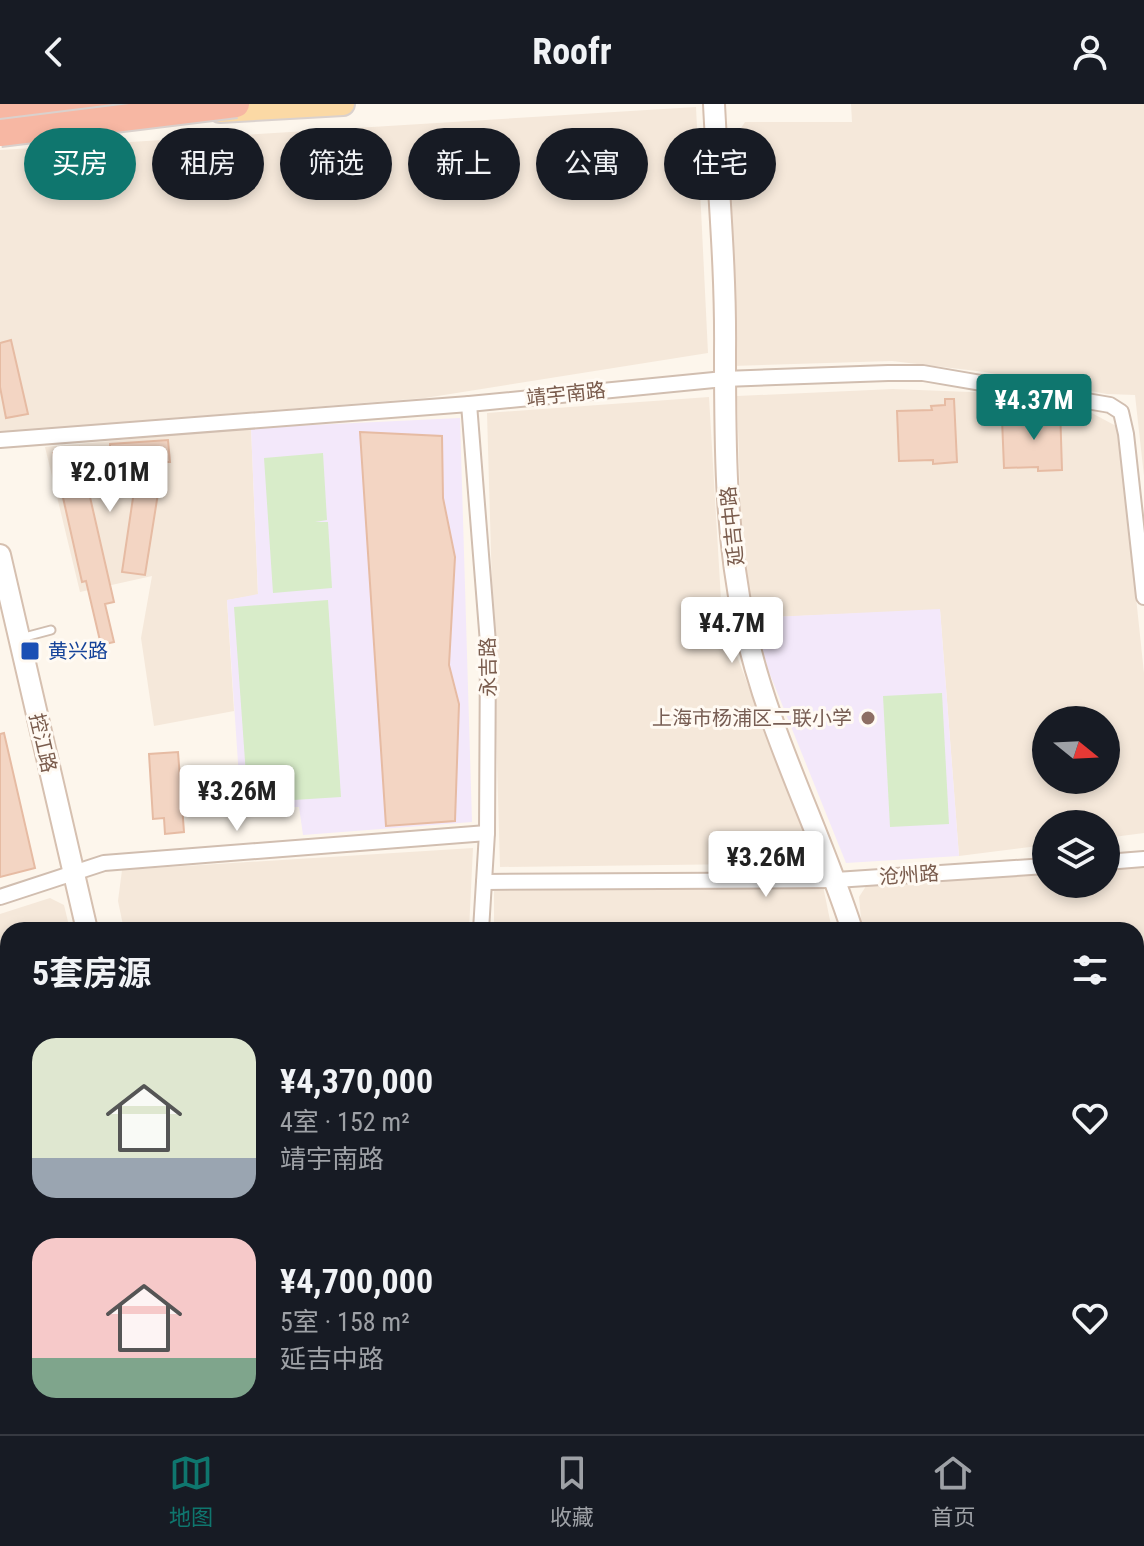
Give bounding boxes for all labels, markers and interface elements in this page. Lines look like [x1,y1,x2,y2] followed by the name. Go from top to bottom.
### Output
[32,30,76,74] icon: back
[1068,30,1112,74] icon: person
[532,31,612,73] text: Roofr
[24,128,136,200] chip: 买房
[152,128,264,200] chip: 租房
[280,128,392,200] chip: 筛选
[408,128,520,200] chip: 新上
[536,128,648,200] chip: 公寓
[664,128,776,200] chip: 住宅
[969,374,1099,442] pin: ¥4.37M
[525,378,607,410] street label: 靖宇南路
[994,385,1074,415] text: ¥4.37M
[45,446,175,514] pin: ¥2.01M
[70,457,150,487] text: ¥2.01M
[716,485,748,567] street label: 延吉中路
[676,597,788,665] pin: ¥4.7M
[699,608,765,638] text: ¥4.7M
[475,637,501,697] street label: 永吉路
[48,639,108,663] place label: 黄兴路
[19,640,41,662] marker: 黄兴路
[652,706,852,730] place label: 上海市杨浦区二联小学
[1032,706,1120,794] north arrow
[1032,706,1120,898] map controls
[859,709,877,727] marker: 上海市杨浦区二联小学
[25,711,61,775] street label: 控江路
[172,765,302,833] pin: ¥3.26M
[197,776,277,806] text: ¥3.26M
[1032,810,1120,898] button: layers
[701,831,831,899] pin: ¥3.26M
[726,842,806,872] text: ¥3.26M
[878,861,940,889] street label: 沧州路
[1068,948,1112,992] icon: filters
[32,953,151,993] text: 5套房源
[280,1061,433,1101] text: ¥4,370,000
[96,1070,192,1166] icon: home
[1068,1096,1112,1140] icon: heart
[280,1107,410,1137] text: 4室 · 152 m²
[280,1144,384,1174] text: 靖宇南路
[280,1261,433,1301] text: ¥4,700,000
[96,1270,192,1366] icon: home
[1068,1296,1112,1340] icon: heart
[280,1307,410,1337] text: 5室 · 158 m²
[280,1344,384,1374] text: 延吉中路
[169,1451,213,1531] tab: 地图
[550,1451,594,1531] tab: 收藏
[931,1451,975,1531] tab: 首页

